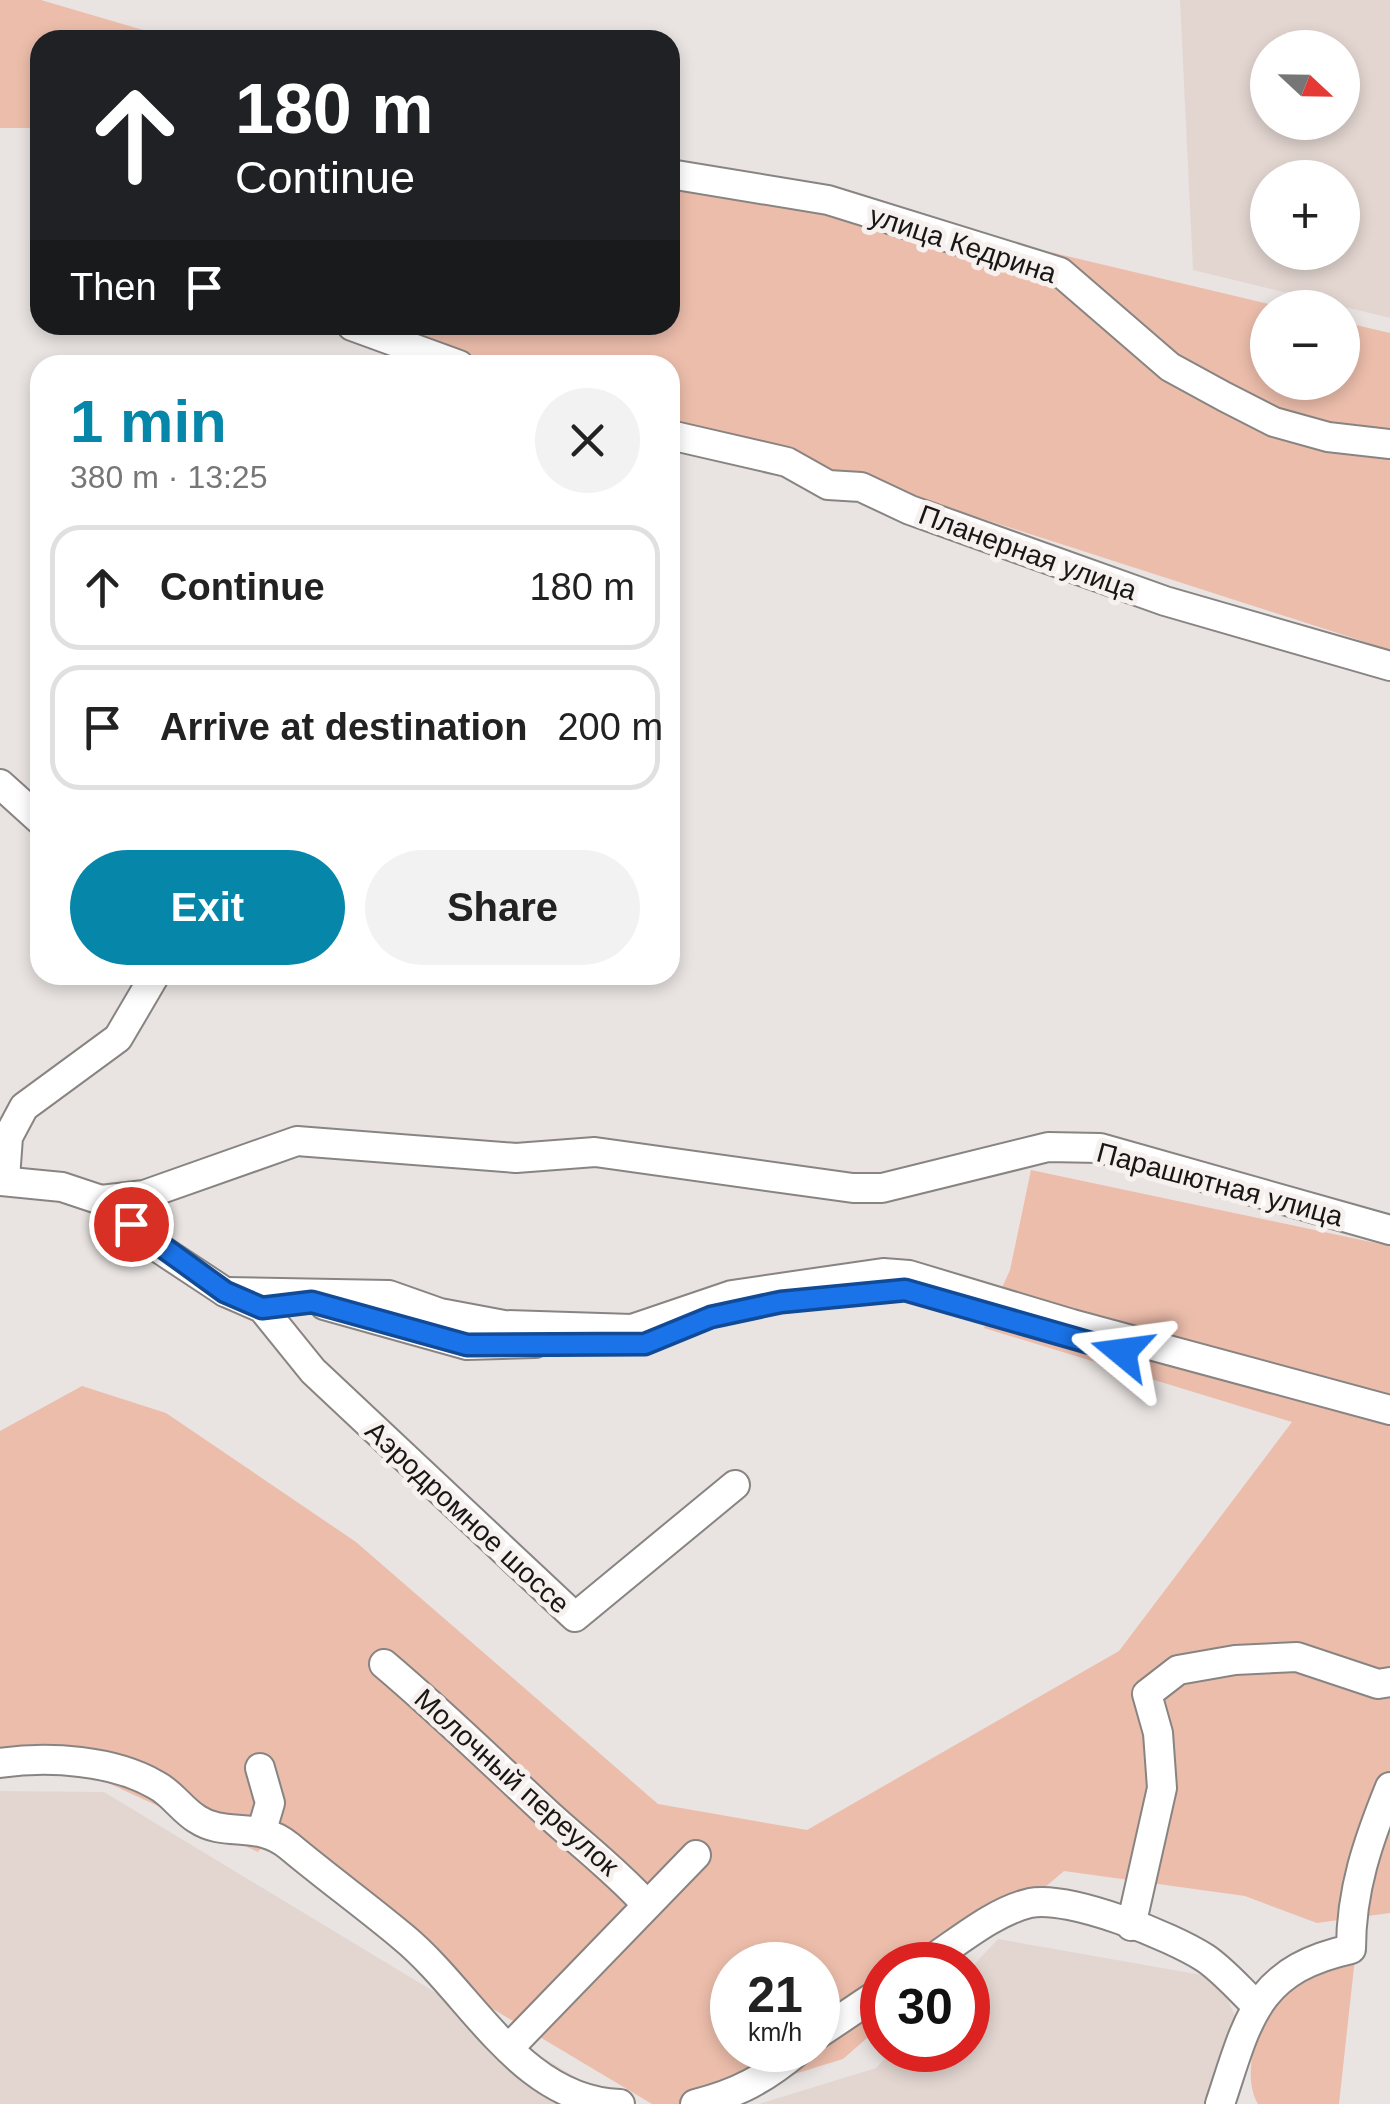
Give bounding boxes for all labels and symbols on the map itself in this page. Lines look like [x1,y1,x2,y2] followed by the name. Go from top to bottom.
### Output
[1250,30,1360,140] north arrow
[866,200,1061,289] street label: улица Кедрина
[915,499,1141,606] street label: Планерная улица
[1093,1137,1347,1232] street label: Парашютная улица
[89,1182,174,1267] pin
[1070,1300,1174,1404] position arrow
[360,1415,576,1620] street label: Аэродромное шоссе
[408,1683,625,1882] street label: Молочный переулок
[860,1942,990,2072] speed limit sign: 30

